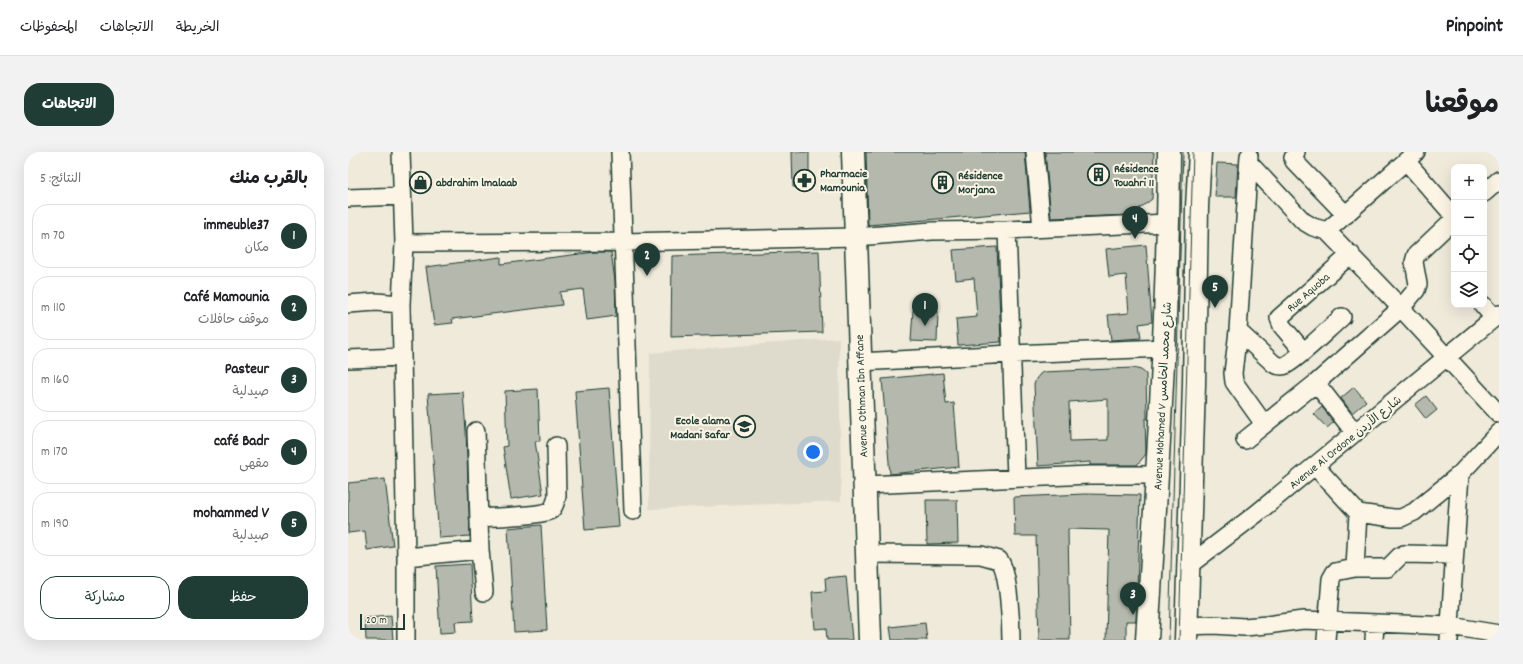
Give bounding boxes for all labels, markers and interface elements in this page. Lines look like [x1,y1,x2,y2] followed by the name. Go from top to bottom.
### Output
[1446,14,1503,41] text: Pinpoint
[20,18,78,38] text: المحفوظات
[100,18,154,38] text: الاتجاهات
[176,18,219,38] text: الخريطة
[24,83,114,126] button: الاتجاهات
[1425,87,1499,127] text: موقعنا
[1114,161,1160,192] place label: Résidence Touahri 11
[1085,162,1111,188] building icon: Résidence Touahri 11
[1451,164,1487,308] map controls
[1451,164,1487,200] button: +
[820,166,868,197] place label: Pharmacie Mamounia
[792,167,818,193] pharmacy icon: Pharmacie Mamounia
[230,168,308,192] text: بالقرب منك
[958,168,1004,199] place label: Résidence Morjana
[408,169,434,195] shop icon: abdrahim lmalaab
[929,169,955,195] building icon: Résidence Morjana
[40,170,81,189] text: النتائج: 5
[436,175,517,192] place label: abdrahim lmalaab
[1451,200,1487,236] button: −
[1122,206,1148,239] pin: 4
[204,215,269,237] text: immeuble37
[41,227,65,246] text: 70 m
[293,227,295,246] text: 1
[1451,236,1487,272] button: locate
[245,239,269,258] text: مكان
[634,243,660,276] pin: 2
[1284,269,1335,317] street label: Rue Aquoba
[1451,272,1487,308] button: layers
[1202,275,1228,308] pin: 5
[183,287,269,309] text: Café Mamounia
[912,293,938,326] pin: 1
[41,299,66,318] text: 110 m
[291,299,297,318] text: 2
[1150,302,1177,491] street label: Avenue Mohamed V شارع محمد الخامس
[198,311,269,330] text: موقف حافلات
[852,334,873,458] street label: Avenue Othman Ibn Affane
[225,359,269,381] text: Pasteur
[41,371,69,390] text: 160 m
[291,371,297,390] text: 3
[232,383,269,402] text: صيدلية
[1285,392,1406,494] street label: Avenue Al Ordone شارع الأردن
[670,413,731,444] place label: Ecole alama Madani Safar
[732,414,758,440] school or university icon: Ecole alama Madani Safar
[214,431,269,453] text: café Badr
[803,442,823,462] your location
[41,443,68,462] text: 170 m
[291,443,297,462] text: 4
[239,455,269,474] text: مقهى
[193,503,269,525] text: mohammed V
[41,515,69,534] text: 190 m
[291,515,297,534] text: 5
[232,527,269,546] text: صيدلية
[40,576,170,619] button: مشاركة
[178,576,308,619] button: حفظ
[1120,582,1146,615] pin: 3
[360,612,405,631] scale bar
[366,613,387,629] text: 20 m

